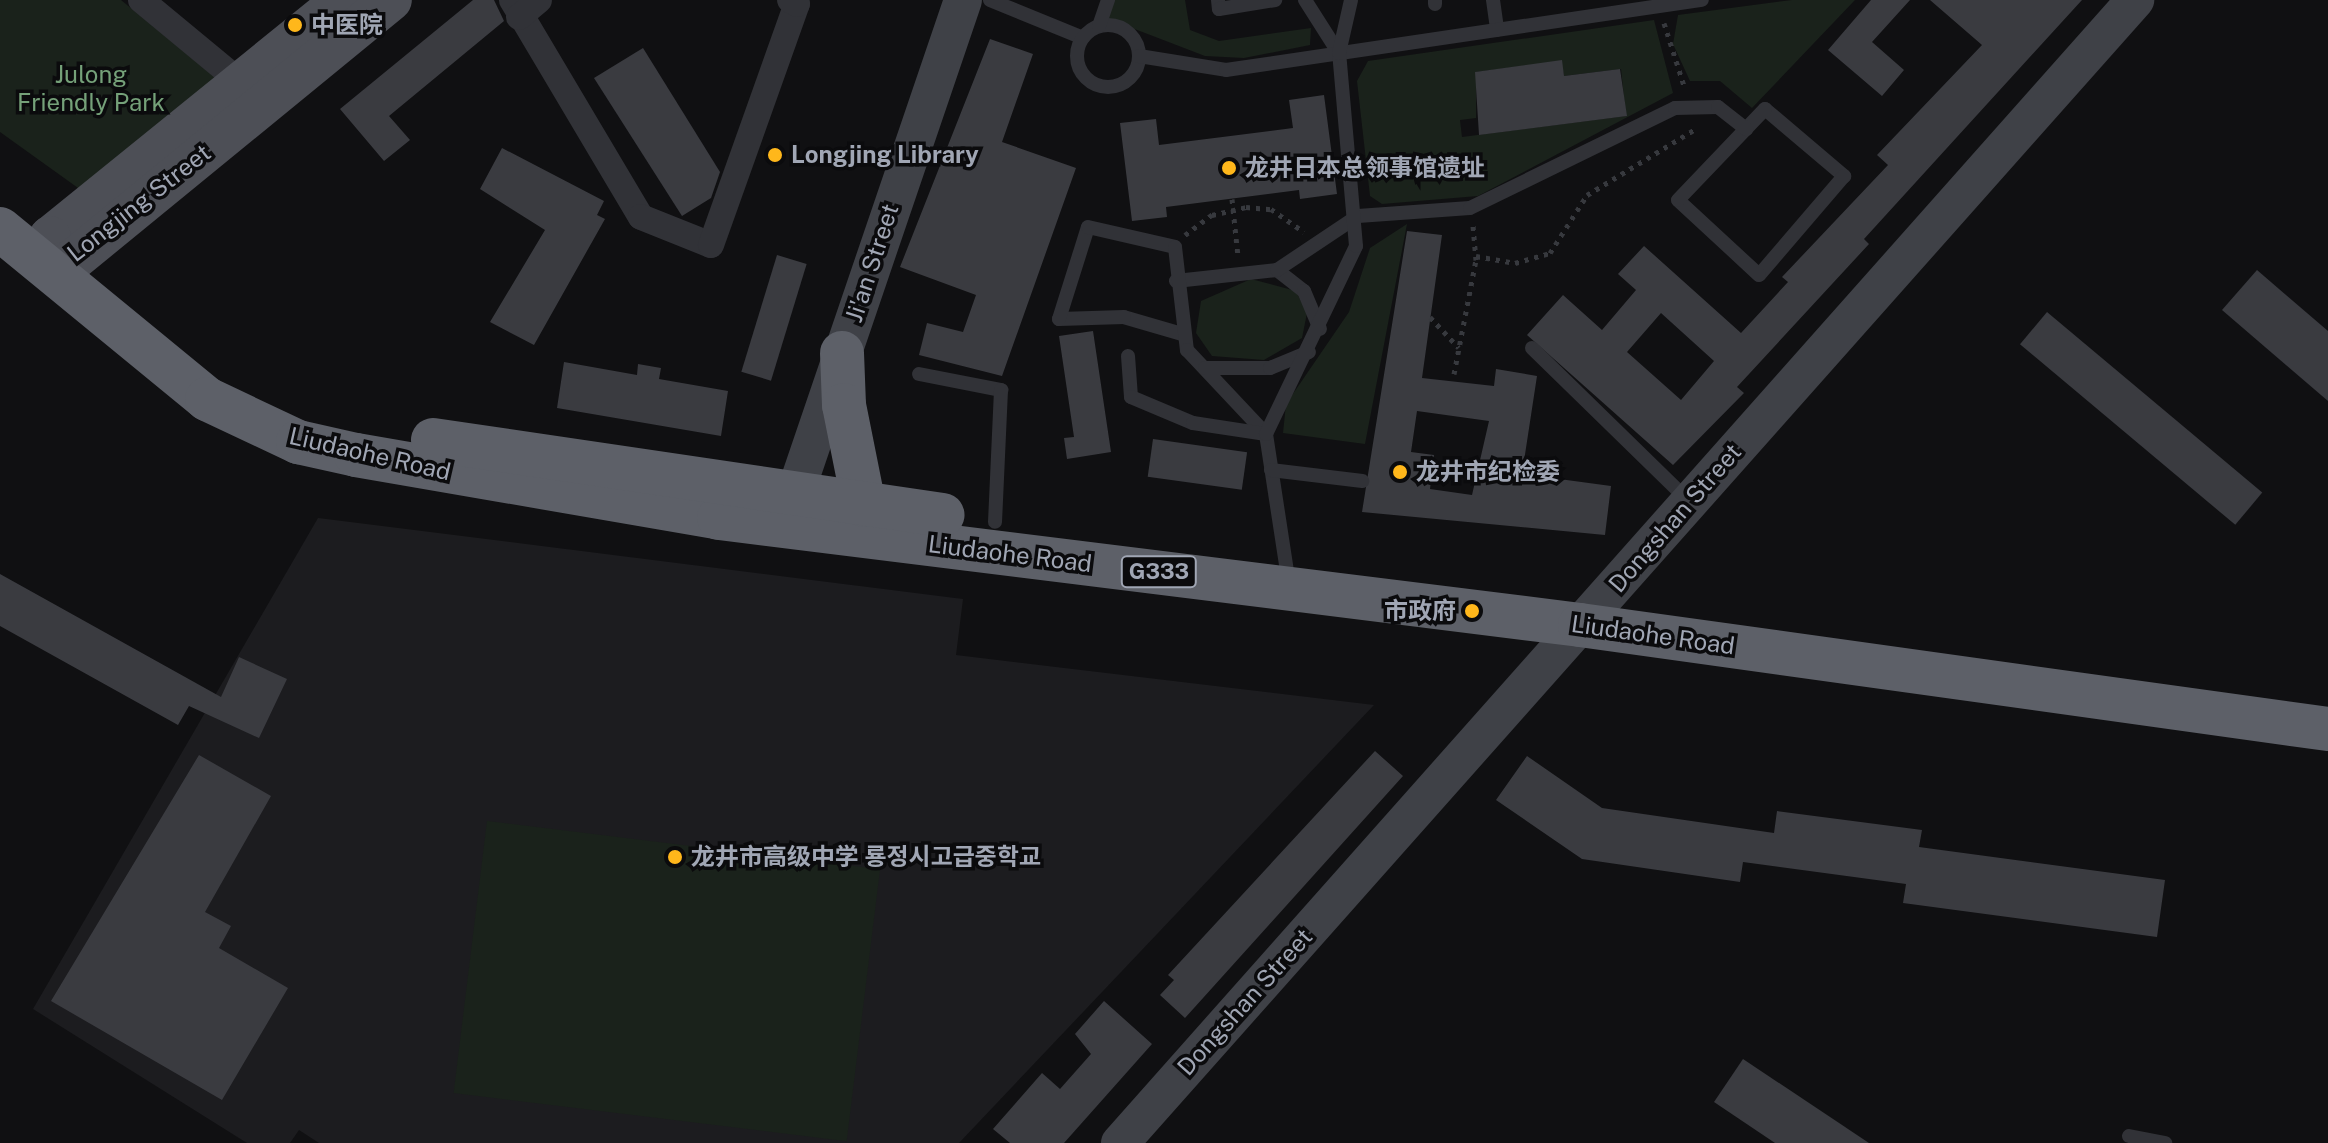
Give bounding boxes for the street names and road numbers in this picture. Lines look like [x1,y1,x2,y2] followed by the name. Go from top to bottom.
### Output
[62,138,216,268] street label: Longjing Street
[839,200,905,326] street label: Ji'an Street
[286,421,454,487] street label: Liudaohe Road
[1603,438,1747,598] street label: Dongshan Street
[926,530,1094,578] street label: Liudaohe Road
[1119,554,1199,590] road number: G333
[1569,609,1737,661] street label: Liudaohe Road
[1172,923,1318,1081] street label: Dongshan Street

